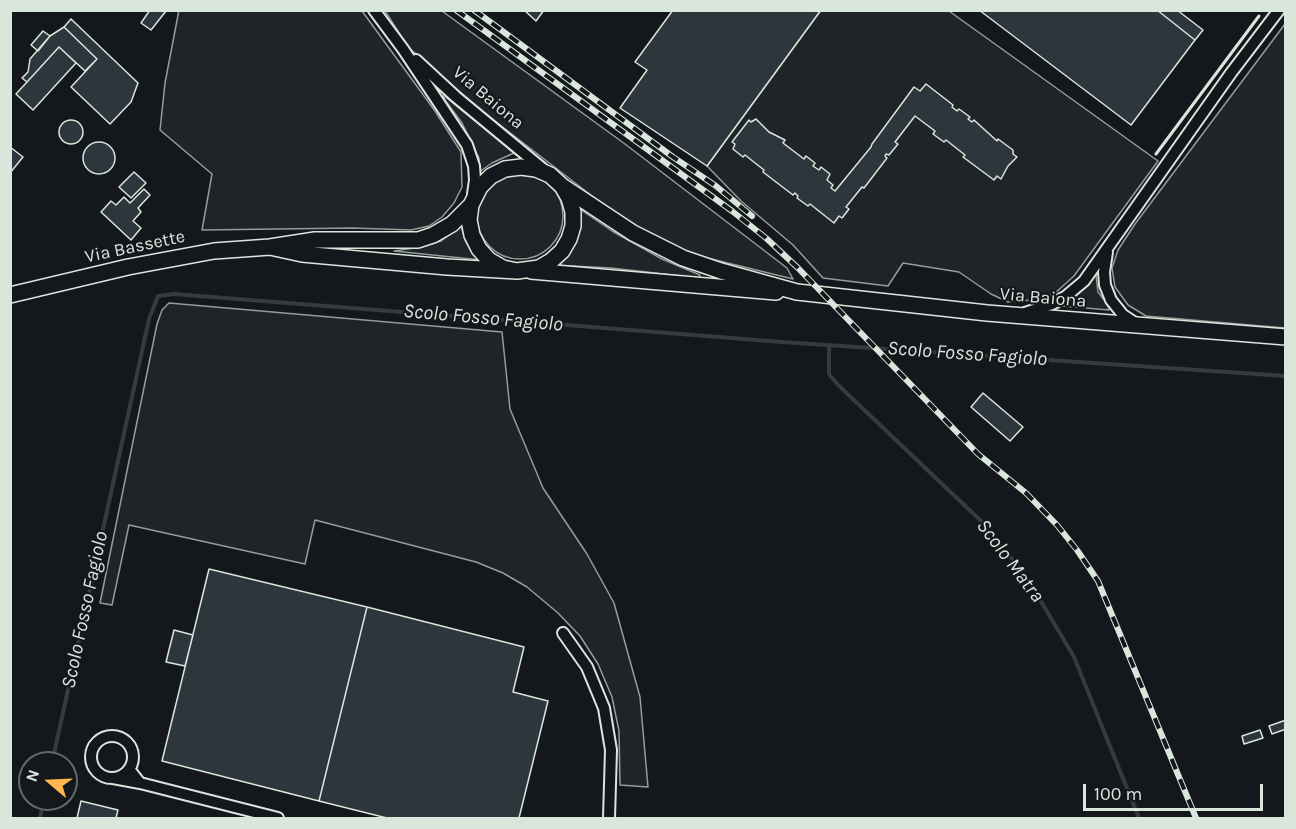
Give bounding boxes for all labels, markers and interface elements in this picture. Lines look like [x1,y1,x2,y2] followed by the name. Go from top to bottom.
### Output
[448,62,528,134] street label: Via Baiona
[83,226,187,268] street label: Via Bassette
[999,283,1087,313] street label: Via Baiona
[402,299,564,337] water label: Scolo Fosso Fagiolo
[886,336,1048,372] water label: Scolo Fosso Fagiolo
[971,515,1049,607] water label: Scolo Matra
[57,529,113,691] water label: Scolo Fosso Fagiolo
[18,751,78,811] north arrow
[22,767,43,784] text: N
[1086,772,1266,810] scale bar
[1094,783,1142,805] text: 100 m

